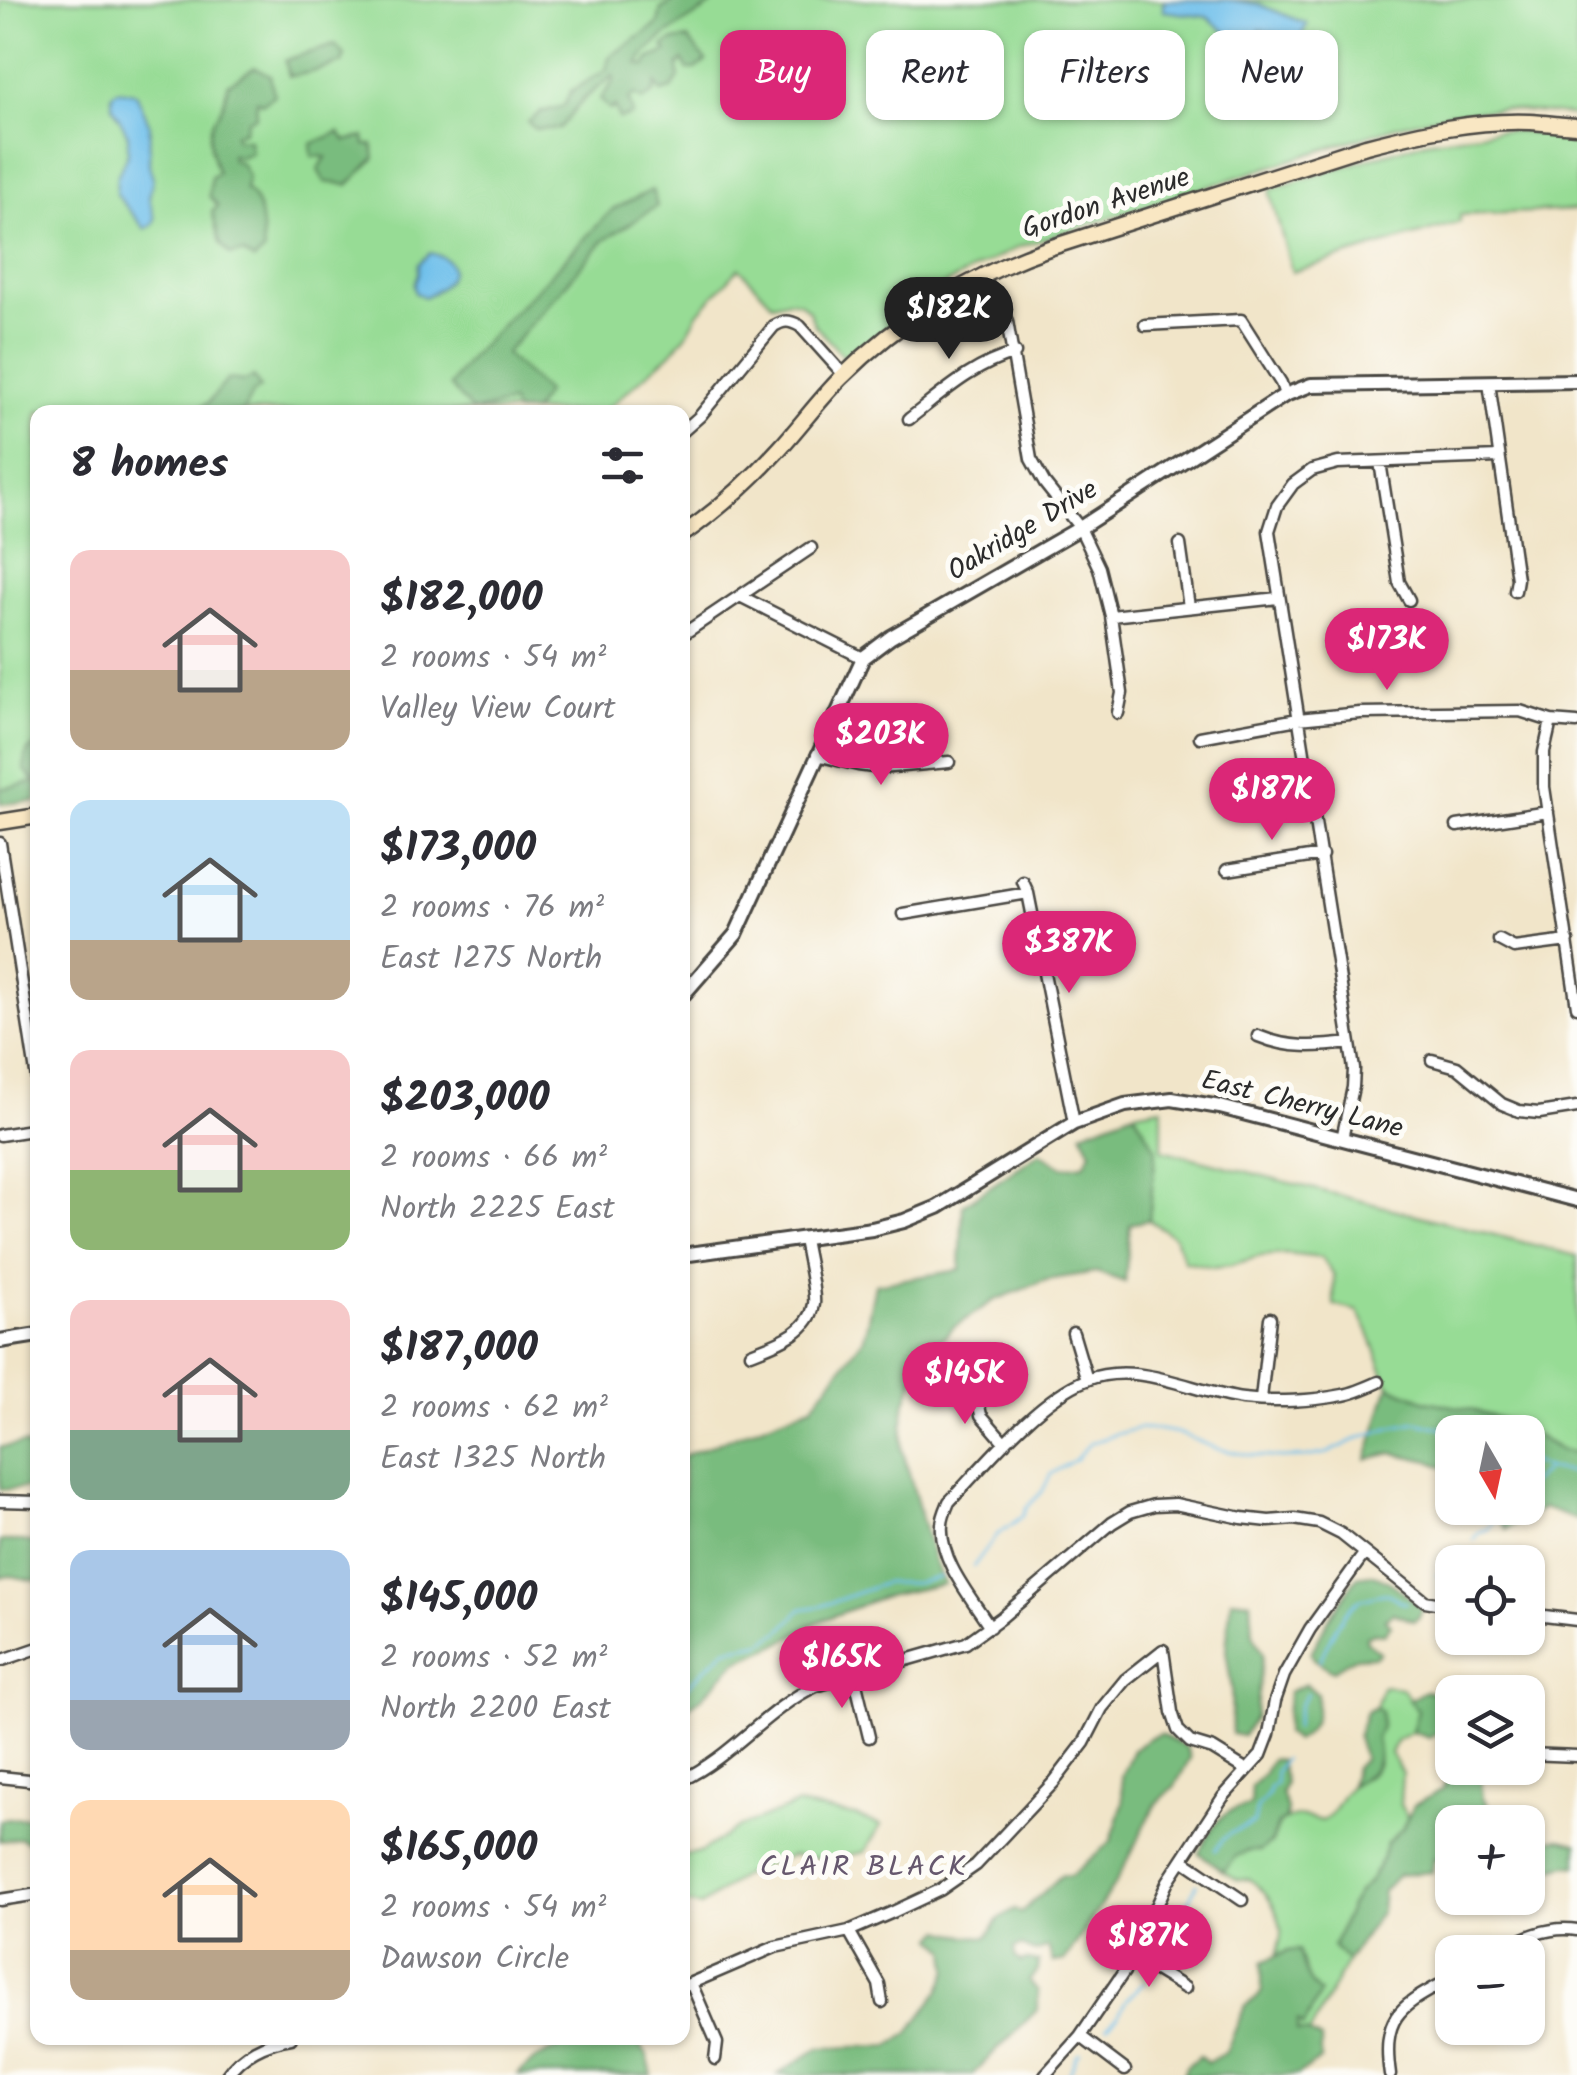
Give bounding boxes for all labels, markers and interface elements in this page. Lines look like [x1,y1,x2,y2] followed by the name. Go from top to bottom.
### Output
[720,30,846,120] chip: Buy
[866,30,1004,120] chip: Rent
[1024,30,1185,120] chip: Filters
[1205,30,1338,120] chip: New
[1016,156,1196,252] street label: Gordon Avenue
[879,277,1019,362] pin: $182K
[906,284,992,335] text: $182K
[70,432,228,499] text: 8 homes
[595,438,650,493] icon: filters
[939,468,1107,594] street label: Oakridge Drive
[380,566,542,633] text: $182,000
[150,590,270,710] icon: home
[1317,608,1457,693] pin: $173K
[1347,615,1427,666] text: $173K
[380,633,606,684] text: 2 rooms · 54 m²
[380,684,615,735] text: Valley View Court
[811,703,951,788] pin: $203K
[836,710,926,761] text: $203K
[1202,758,1342,843] pin: $187K
[1231,765,1313,816] text: $187K
[380,816,536,883] text: $173,000
[150,840,270,960] icon: home
[380,883,604,934] text: 2 rooms · 76 m²
[999,911,1139,996] pin: $387K
[1024,918,1114,969] text: $387K
[380,934,602,985] text: East 1275 North
[1196,1058,1408,1152] street label: East Cherry Lane
[380,1066,550,1133] text: $203,000
[150,1090,270,1210] icon: home
[380,1133,607,1184] text: 2 rooms · 66 m²
[380,1184,615,1235] text: North 2225 East
[380,1316,538,1383] text: $187,000
[150,1340,270,1460] icon: home
[895,1342,1035,1427] pin: $145K
[924,1349,1006,1400] text: $145K
[380,1383,608,1434] text: 2 rooms · 62 m²
[1435,1415,1545,1525] north arrow
[1435,1415,1545,2045] map controls
[380,1434,606,1485] text: East 1325 North
[1435,1545,1545,1655] button: locate
[380,1566,537,1633] text: $145,000
[150,1590,270,1710] icon: home
[772,1626,912,1711] pin: $165K
[380,1633,607,1684] text: 2 rooms · 52 m²
[801,1633,883,1684] text: $165K
[1435,1675,1545,1785] button: layers
[380,1684,611,1735] text: North 2200 East
[1435,1805,1545,1915] button: +
[380,1816,537,1883] text: $165,000
[150,1840,270,1960] icon: home
[760,1844,968,1892] district label: CLAIR BLACK
[380,1883,606,1934] text: 2 rooms · 54 m²
[1079,1905,1219,1990] pin: $187K
[1108,1912,1190,1963] text: $187K
[380,1934,569,1985] text: Dawson Circle
[1435,1935,1545,2045] button: −

